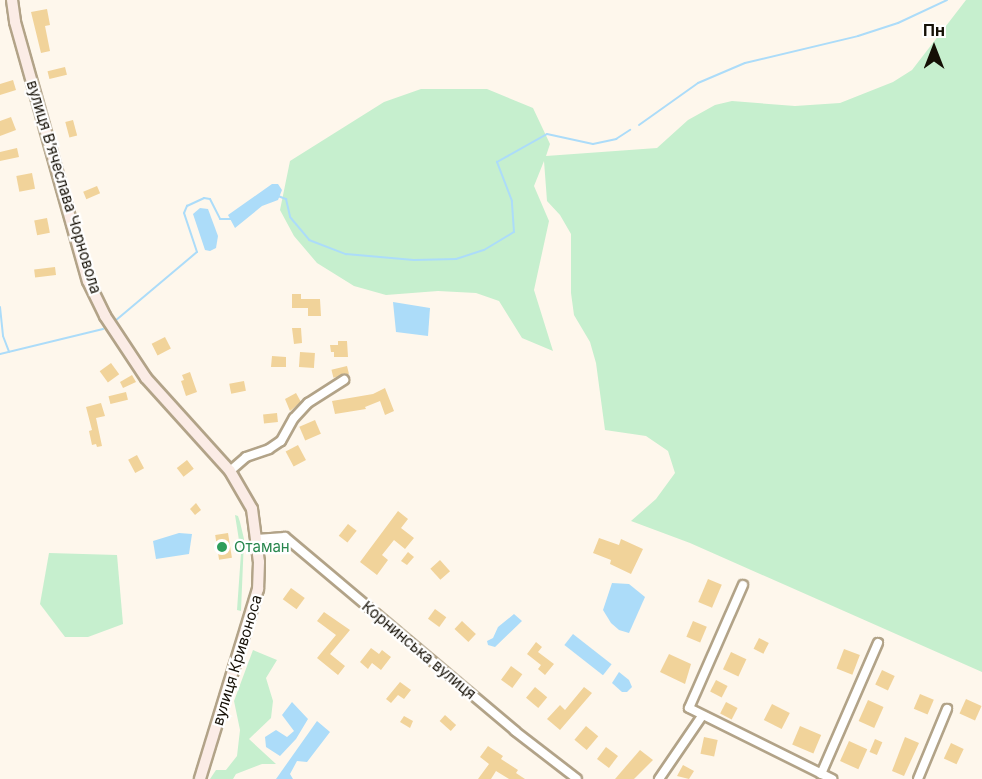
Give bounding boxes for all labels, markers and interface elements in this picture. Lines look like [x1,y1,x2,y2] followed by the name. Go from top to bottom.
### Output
[904,18,964,78] north arrow
[923,20,945,40] text: Пн
[23,78,105,296] street label: вулиця Вʼячеслава Чорновола
[234,538,290,556] place label: Отаман
[215,540,229,554] marker: Отаман
[209,592,265,728] street label: вулиця Кривоноса
[358,597,480,703] street label: Корнинська вулиця

